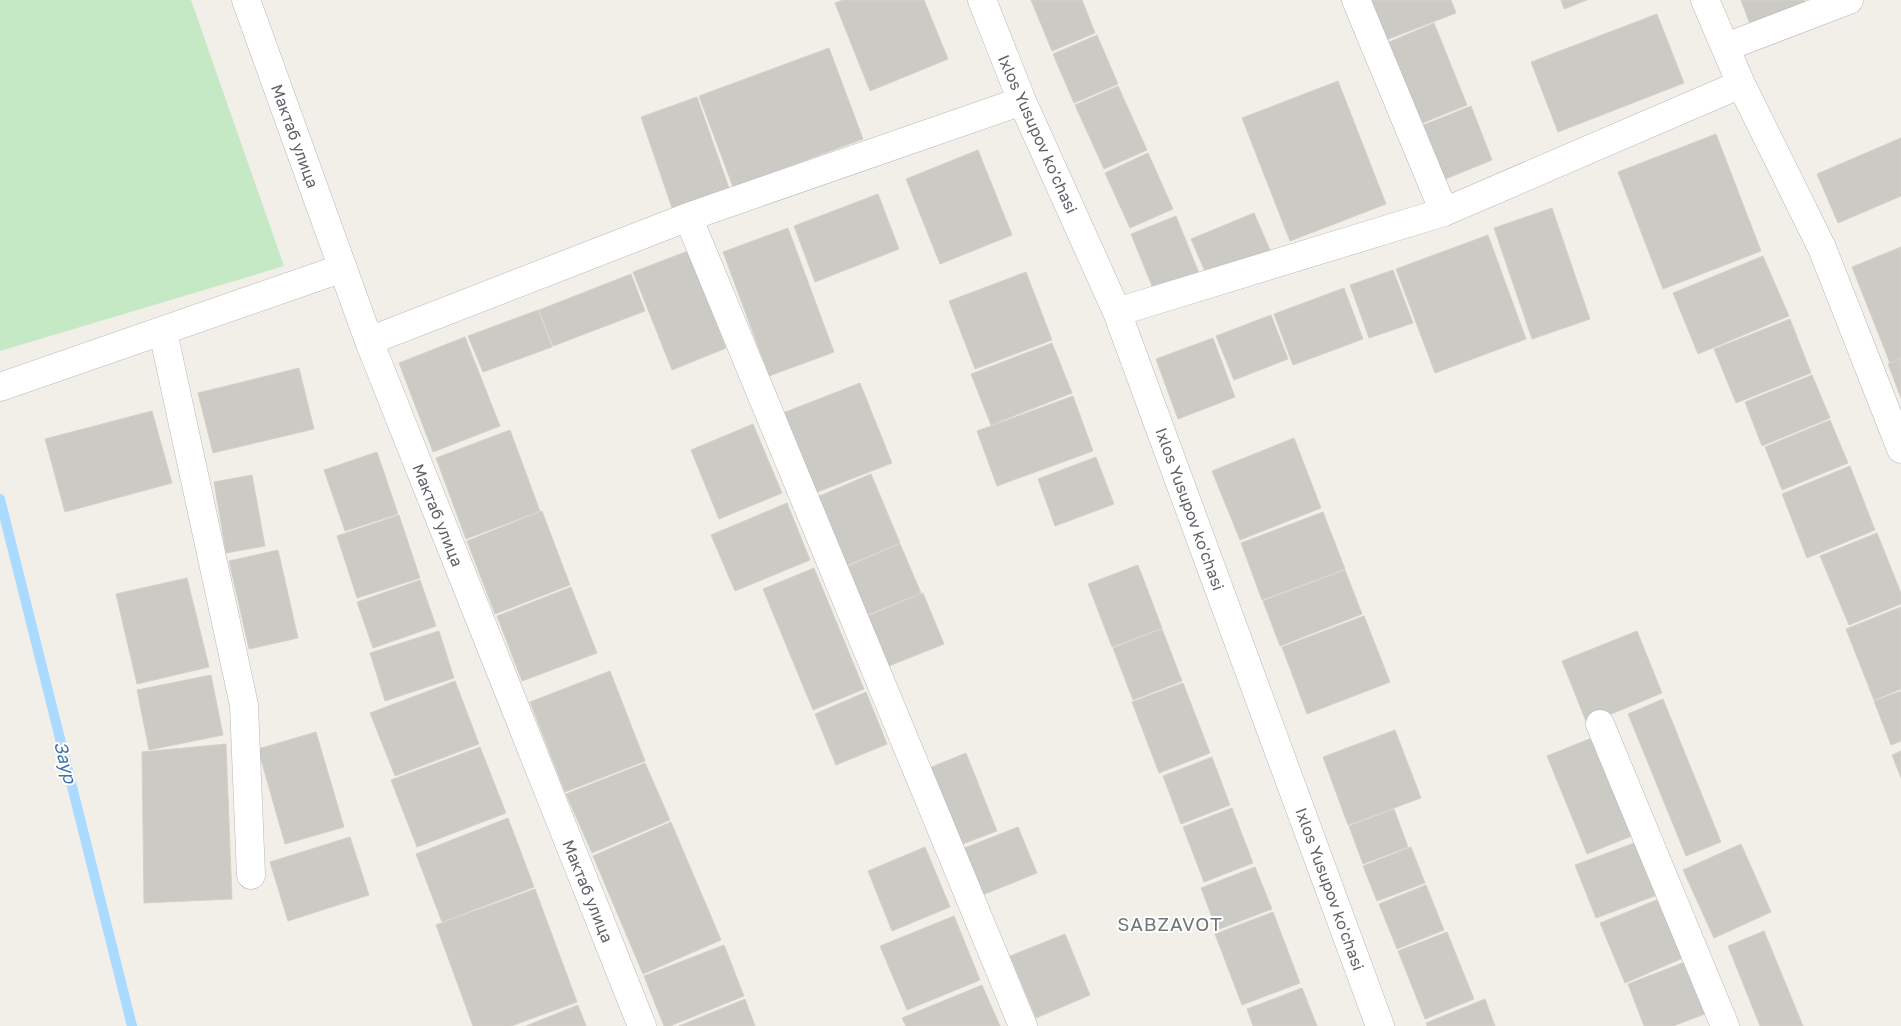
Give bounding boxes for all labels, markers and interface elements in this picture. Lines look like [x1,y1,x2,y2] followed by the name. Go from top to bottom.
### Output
[994,51,1082,217] street label: Ixlos Yusupov ko'chasi
[267,81,323,191] street label: Мактаб улица
[1151,425,1229,593] street label: Ixlos Yusupov ko'chasi
[408,461,468,569] street label: Мактаб улица
[50,739,82,787] water label: Заур
[1291,805,1369,973] street label: Ixlos Yusupov ko'chasi
[558,837,618,945] street label: Мактаб улица
[1117,912,1223,935] district label: SABZAVOT

